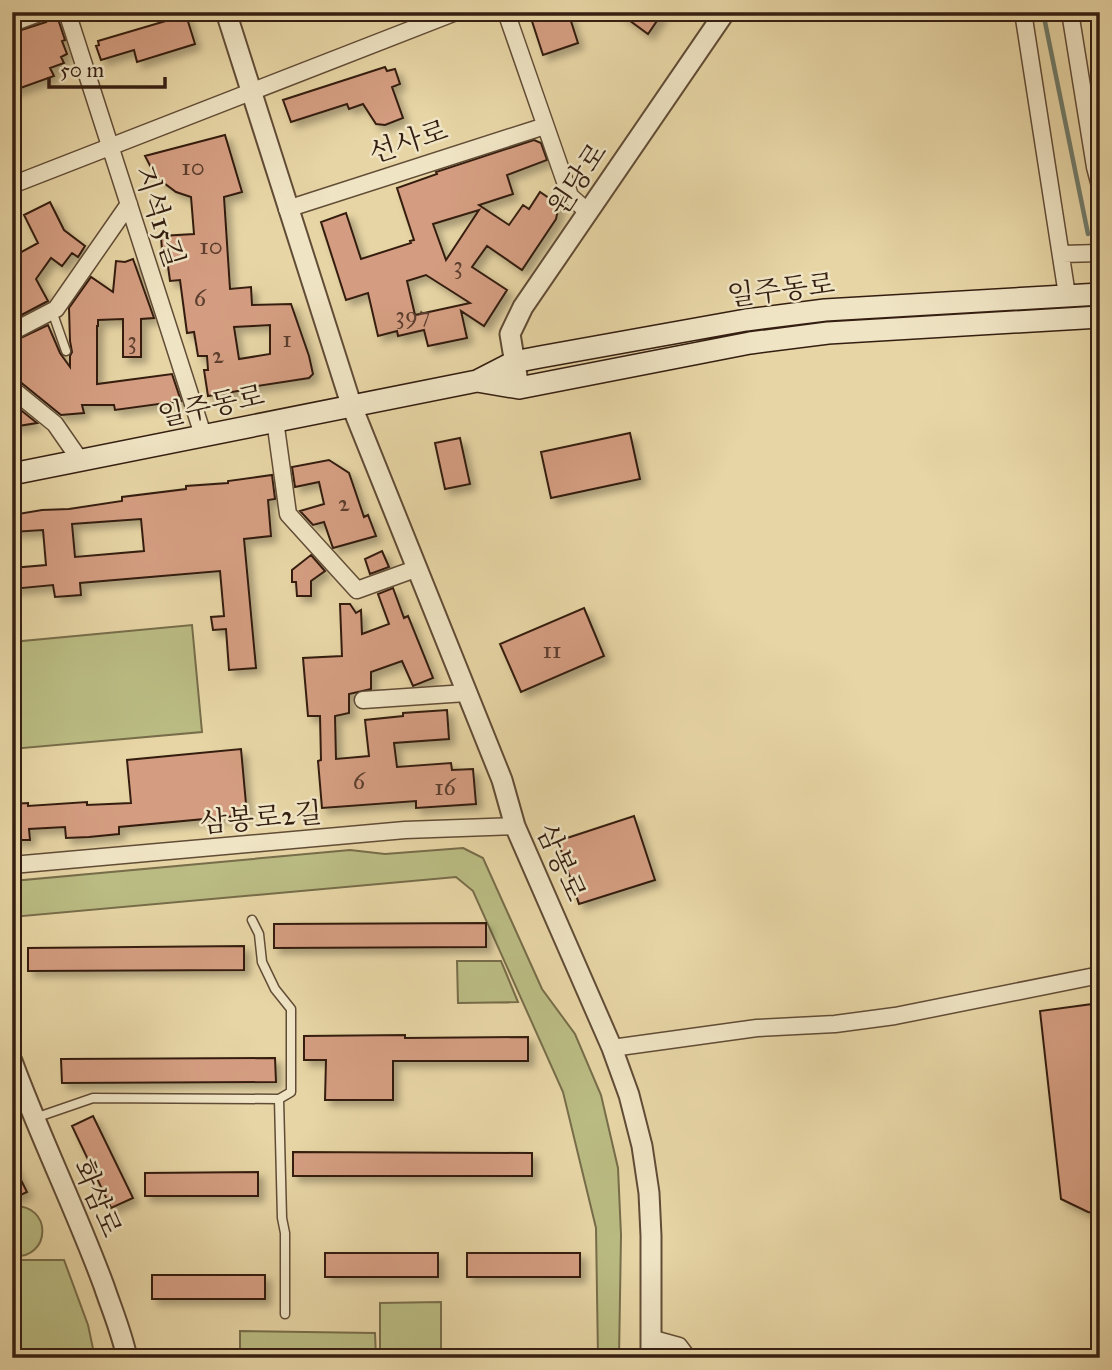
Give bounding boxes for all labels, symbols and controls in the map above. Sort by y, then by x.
scale bar [49,46,164,90]
text: 50 m [60,57,105,83]
street label: 선사로 [364,112,452,171]
street label: 원당로 [540,136,615,223]
house number: 10 [181,152,205,182]
street label: 지석15길 [127,161,192,272]
house number: 10 [199,231,223,261]
house number: 3 [453,250,463,280]
street label: 일주동로 [725,266,837,313]
house number: 6 [194,283,207,313]
house number: 397 [395,300,431,330]
house number: 1 [282,324,292,354]
house number: 3 [127,325,137,355]
house number: 2 [212,340,224,370]
street label: 일주동로 [155,377,268,434]
house number: 2 [338,488,350,518]
house number: 11 [543,635,561,665]
house number: 6 [353,766,366,796]
house number: 16 [434,772,457,802]
street label: 삼봉로2길 [199,795,323,840]
street label: 삼봉로 [529,818,594,906]
street label: 화삼로 [66,1154,130,1242]

